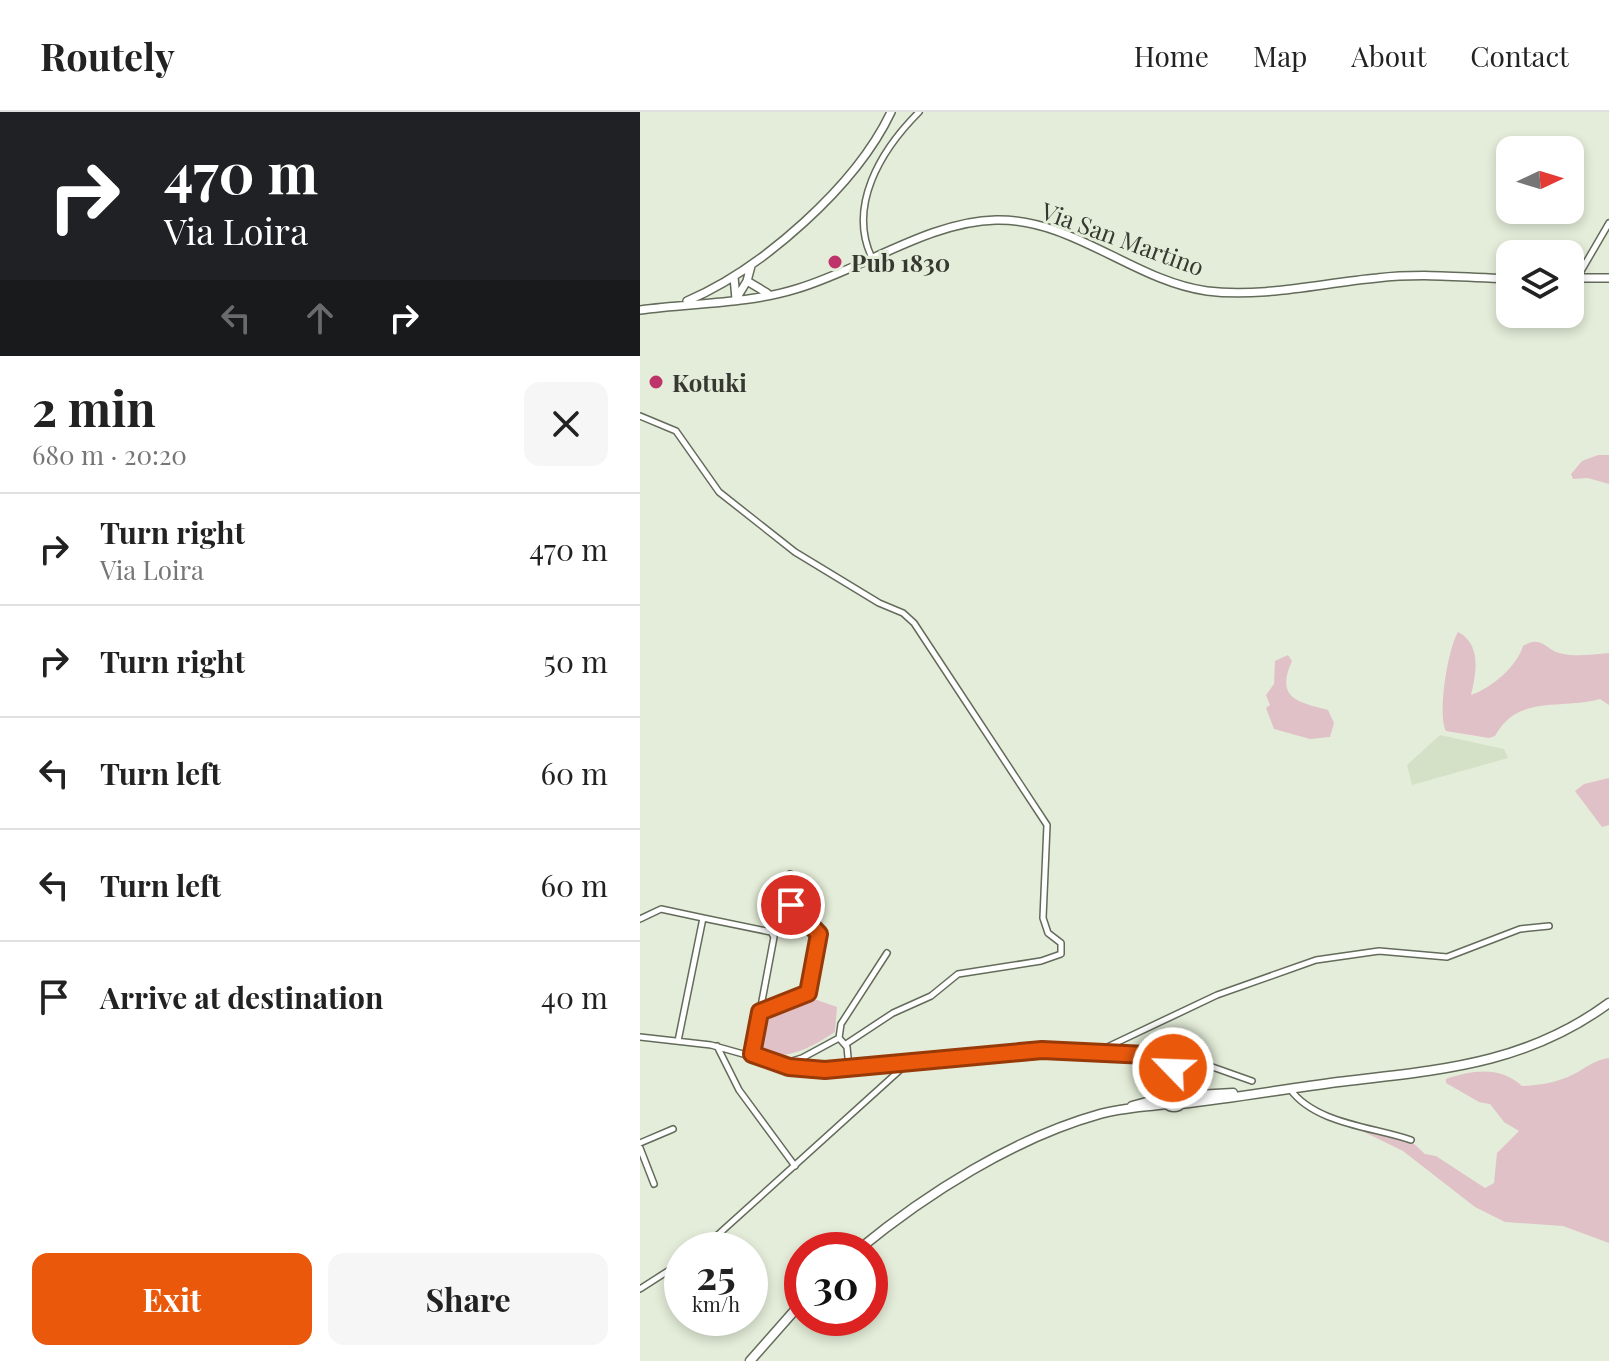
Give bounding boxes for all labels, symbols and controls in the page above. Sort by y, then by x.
text: Routely [40,30,175,81]
text: Home [1134,37,1209,74]
text: Map [1253,37,1307,74]
text: About [1351,37,1426,74]
text: Contact [1470,37,1569,74]
text: 470 m [164,134,318,209]
north arrow [1496,136,1584,224]
map controls [1496,136,1584,328]
icon: right [32,144,136,248]
street label: Via San Martino [1036,193,1209,282]
text: Via Loira [164,206,308,254]
button: layers [1496,240,1584,328]
place label: Pub 1830 [851,246,950,278]
marker: Pub 1830 [826,253,844,271]
icon: left [214,296,258,340]
icon: ahead [298,296,342,340]
icon: right [382,296,426,340]
place label: Kotuki [672,366,747,398]
marker: Kotuki [647,373,665,391]
text: 2 min [32,375,156,439]
button: close [524,382,608,466]
text: 680 m · 20:20 [32,437,187,472]
text: Turn right [100,512,245,552]
icon: right [32,527,76,571]
text: 470 m [529,529,608,569]
text: Via Loira [100,552,204,587]
icon: right [32,639,76,683]
text: Turn right [100,641,245,681]
text: 50 m [543,641,608,681]
icon: left [32,751,76,795]
text: Turn left [100,753,221,793]
text: 60 m [540,753,608,793]
icon: left [32,863,76,907]
text: Turn left [100,865,221,905]
text: 60 m [540,865,608,905]
pin [757,871,825,939]
icon: arrive [769,883,813,927]
icon: arrive [32,975,76,1019]
text: Arrive at destination [100,977,383,1017]
text: 40 m [541,977,608,1017]
position arrow [1131,1026,1215,1110]
speed limit sign: 30 [784,1232,888,1336]
text: 25 [696,1247,736,1300]
button: Exit [32,1253,312,1345]
button: Share [328,1253,608,1345]
text: km/h [692,1290,740,1317]

